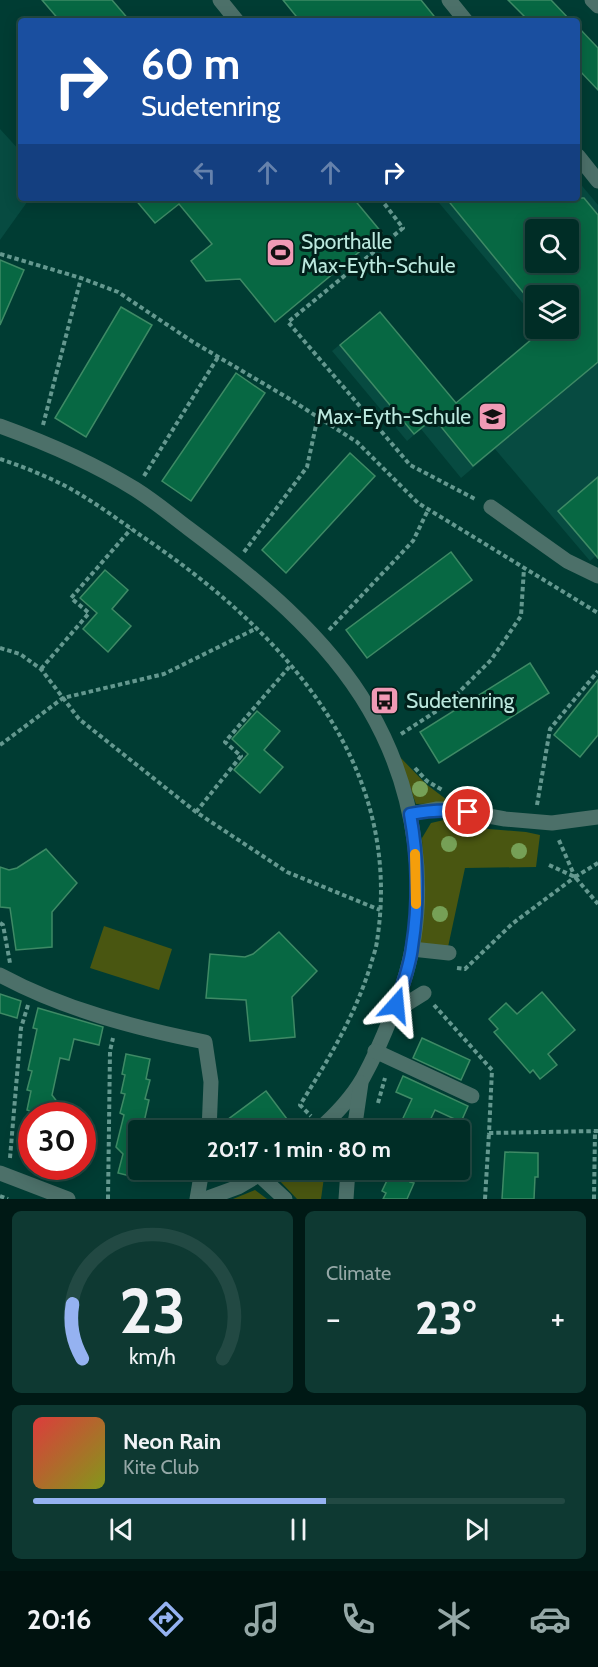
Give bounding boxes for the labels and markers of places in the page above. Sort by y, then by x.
place label: Sporthalle Max-Eyth-Schule [301,229,456,278]
sports icon: Sporthalle Max-Eyth-Schule [264,237,296,269]
school or university icon: Max-Eyth-Schule [476,400,508,432]
place label: Max-Eyth-Schule [317,404,471,429]
bus stop icon: Sudetenring [369,684,401,716]
place label: Sudetenring [406,688,515,713]
pin [442,786,493,837]

